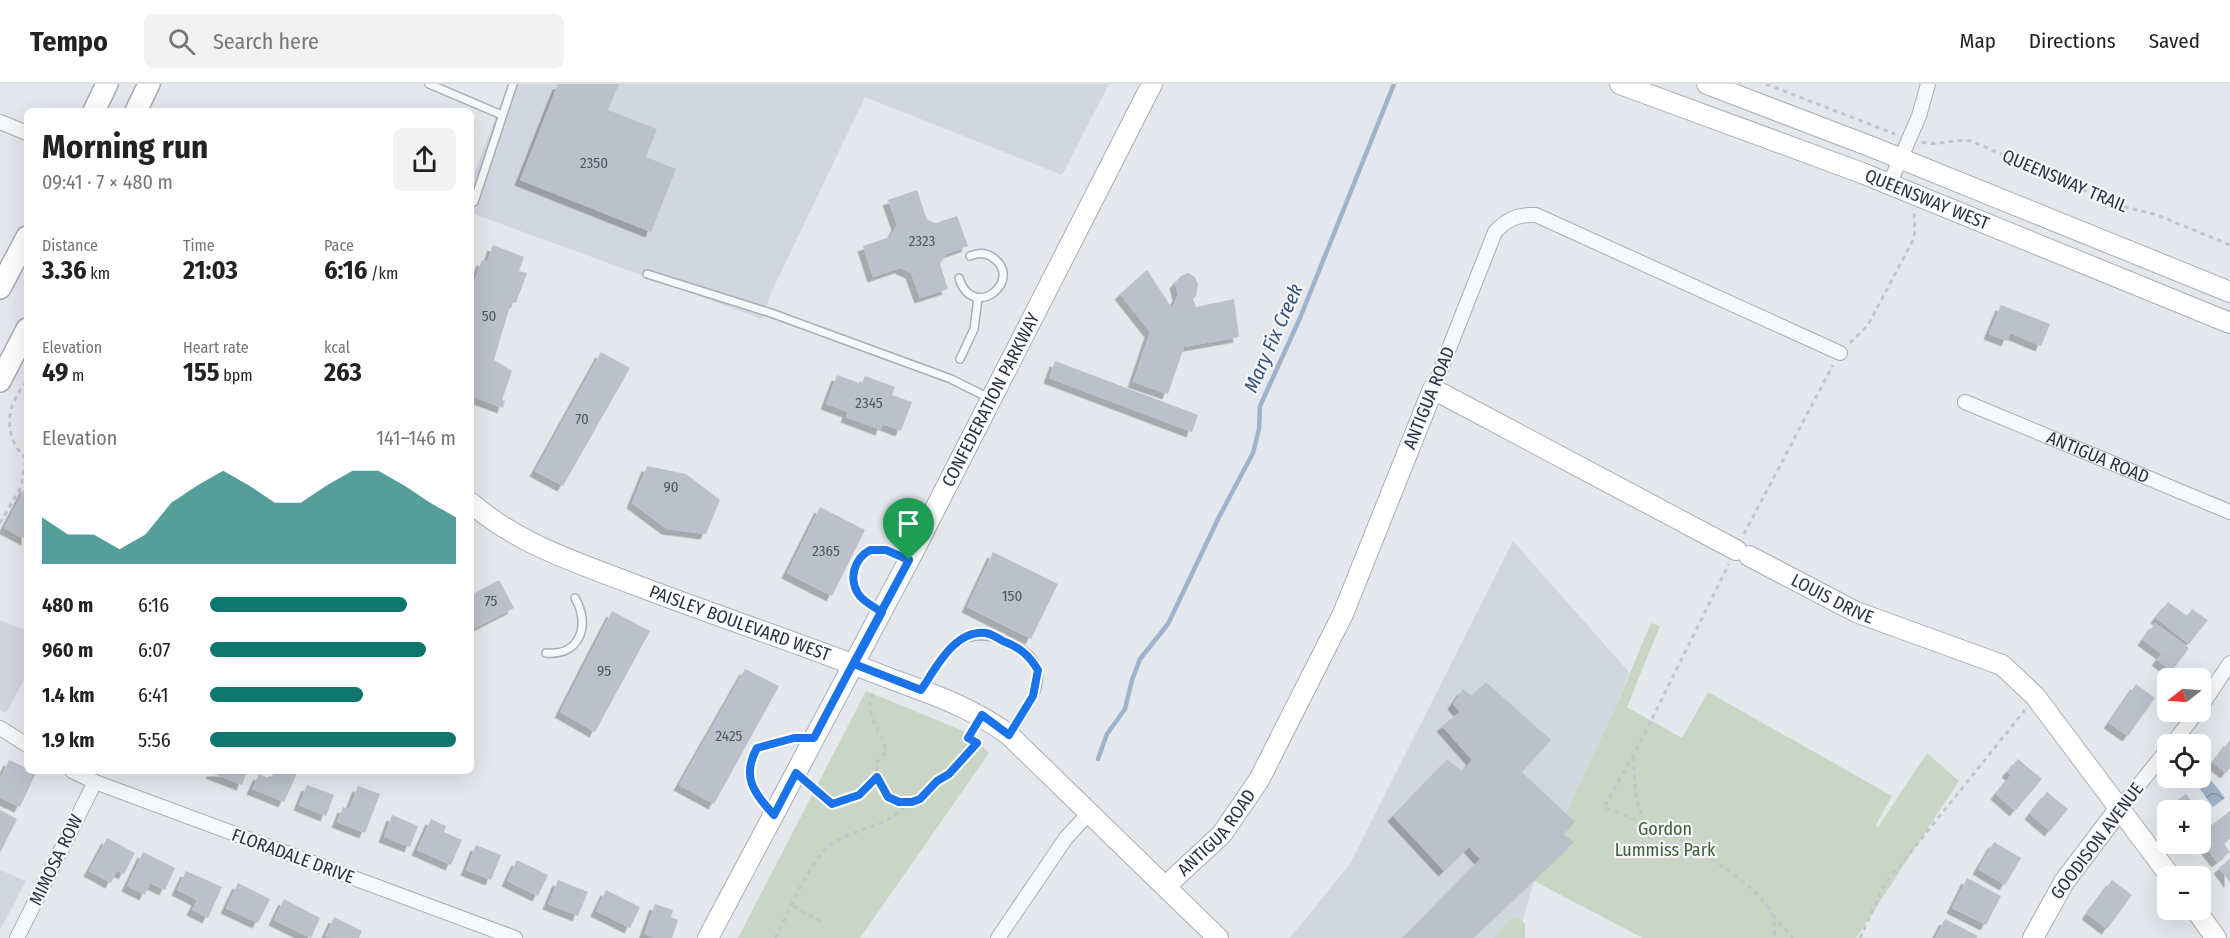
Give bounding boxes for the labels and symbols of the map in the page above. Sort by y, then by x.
street label: QUEENSWAY TRAIL [1999,145,2131,217]
house number: 2350 [580,154,608,172]
street label: QUEENSWAY WEST [1861,164,1993,235]
house number: 2323 [909,232,936,250]
water label: Mary Fix Creek [1238,280,1308,396]
house number: 50 [482,307,496,325]
street label: CONFEDERATION PARKWAY [937,309,1044,490]
street label: ANTIGUA ROAD [1398,344,1460,452]
house number: 2345 [855,394,883,412]
house number: 70 [575,410,589,428]
street label: ANTIGUA ROAD [2044,426,2152,488]
house number: 90 [663,478,679,496]
pin [883,498,934,560]
house number: 2365 [812,542,840,560]
street label: LOUIS DRIVE [1787,569,1877,628]
street label: PAISLEY BOULEVARD WEST [646,580,834,666]
house number: 150 [1002,587,1022,605]
house number: 75 [485,592,497,610]
house number: 95 [597,662,611,680]
north arrow [2157,668,2211,722]
house number: 2425 [716,727,743,745]
street label: GOODISON AVENUE [2046,778,2148,904]
street label: ANTIGUA ROAD [1173,785,1260,881]
street label: MIMOSA ROW [25,810,88,909]
park label: Gordon Lummiss Park [1615,818,1716,861]
street label: FLORADALE DRIVE [229,824,357,888]

